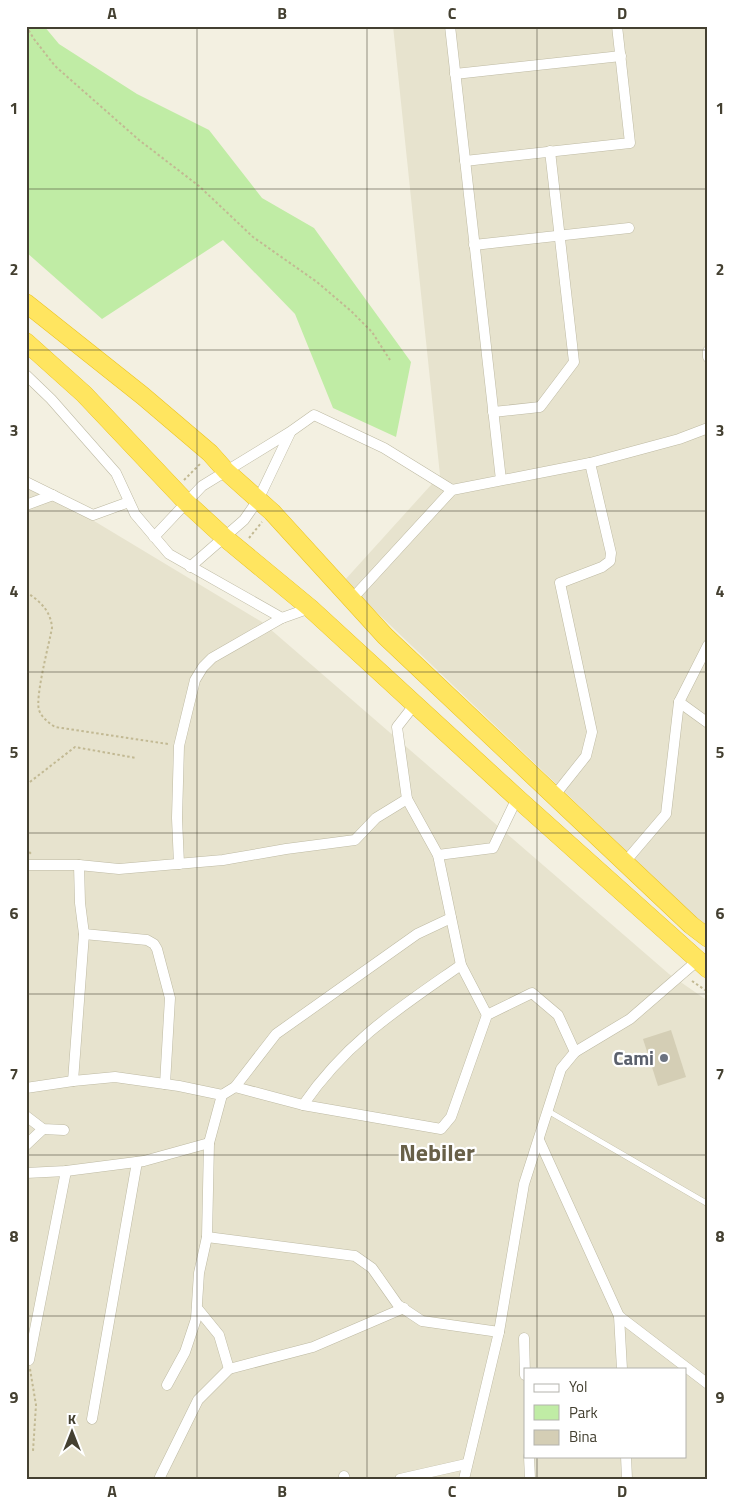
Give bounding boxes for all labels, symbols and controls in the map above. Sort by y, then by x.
text: A [107,1,117,25]
text: B [277,1,287,25]
text: C [448,1,457,25]
text: D [617,1,627,25]
text: 1 [10,96,18,120]
text: 1 [716,96,724,120]
text: 2 [10,257,18,281]
text: 2 [716,257,724,281]
text: 3 [10,418,18,442]
text: 3 [716,418,724,442]
text: 4 [10,579,19,603]
text: 4 [716,579,725,603]
text: 5 [10,740,19,764]
text: 5 [716,740,725,764]
text: 6 [10,901,19,925]
text: 6 [716,901,725,925]
place label: Cami [613,1043,654,1072]
marker: Cami [658,1052,670,1064]
text: 7 [10,1062,18,1086]
text: 7 [716,1062,724,1086]
district label: Nebiler [399,1134,475,1170]
text: 8 [10,1224,19,1248]
text: 8 [716,1224,725,1248]
legend [524,1368,686,1458]
text: Yol [569,1375,587,1398]
text: 9 [10,1385,19,1409]
text: 9 [716,1385,725,1409]
text: Park [569,1401,598,1424]
north arrow [48,1408,98,1458]
text: K [68,1408,77,1429]
text: Bina [569,1425,598,1448]
text: A [107,1479,117,1503]
text: B [277,1479,287,1503]
text: C [448,1479,457,1503]
text: D [617,1479,627,1503]

